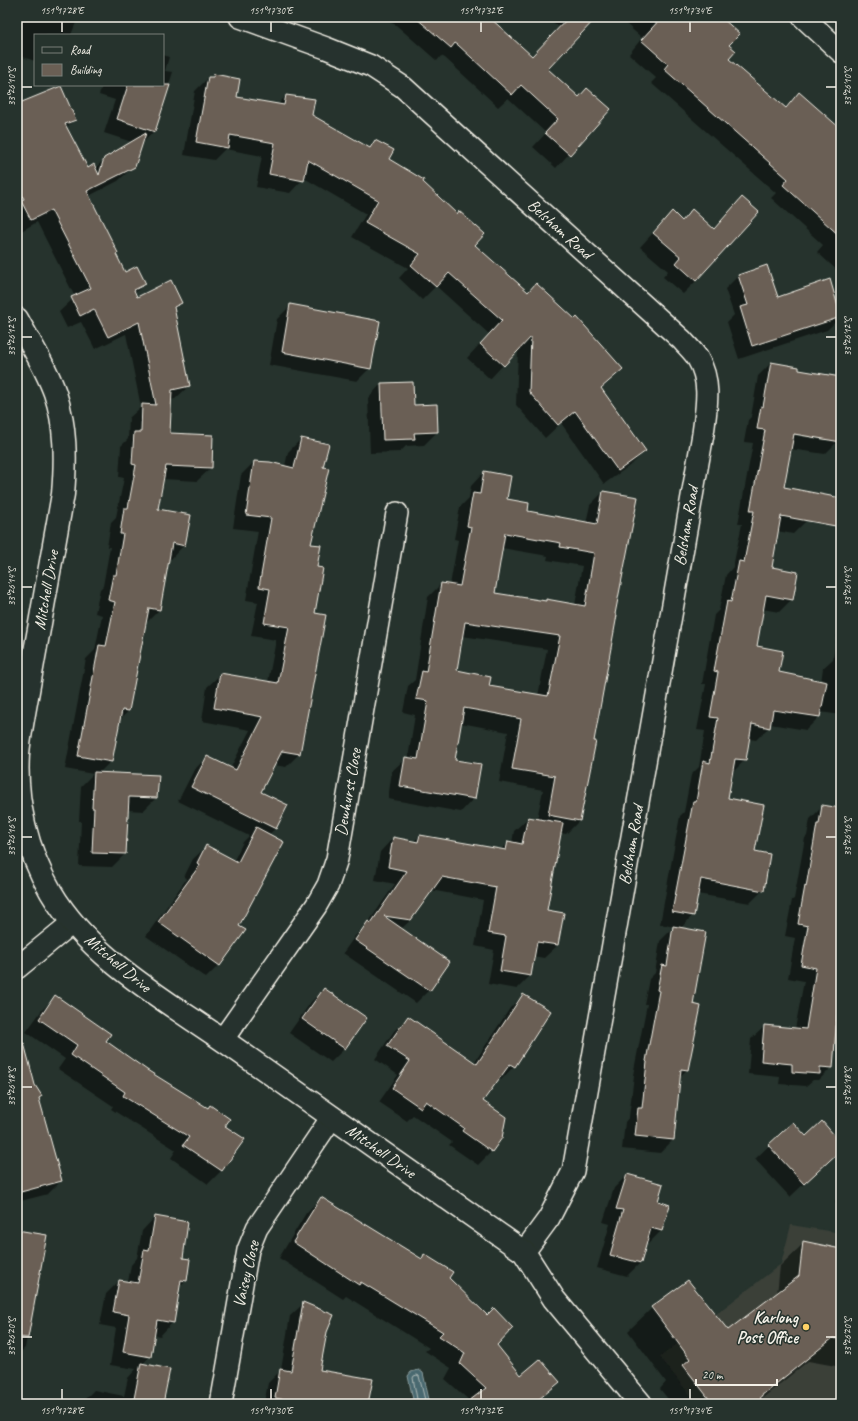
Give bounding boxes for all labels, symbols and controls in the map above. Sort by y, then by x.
text: 151°17'28"E [40,4,85,17]
text: 151°17'30"E [249,4,294,17]
text: 151°17'32"E [459,4,504,17]
text: 151°17'34"E [668,4,713,17]
legend [34,34,164,86]
text: Road [70,42,92,58]
text: Building [70,62,102,78]
text: 33°26'10"S [5,66,18,106]
text: 33°26'10"S [841,66,854,106]
street label: Belsham Road [523,194,599,266]
text: 33°26'12"S [5,316,18,356]
text: 33°26'12"S [841,316,854,356]
street label: Belsham Road [669,481,704,567]
street label: Mitchell Drive [29,547,64,632]
text: 33°26'14"S [5,566,18,606]
text: 33°26'14"S [841,566,854,606]
street label: Dewhurst Close [330,745,366,837]
street label: Belsham Road [614,800,649,886]
text: 33°26'16"S [5,816,18,856]
text: 33°26'16"S [841,816,854,856]
street label: Mitchell Drive [80,929,157,998]
text: 33°26'18"S [5,1066,18,1106]
text: 33°26'18"S [841,1066,854,1106]
street label: Mitchell Drive [342,1119,421,1184]
street label: Vaisey Close [228,1237,264,1309]
place label: Karlong Post Office [737,1307,800,1348]
text: 33°26'20"S [5,1316,18,1356]
text: 33°26'20"S [841,1316,854,1356]
marker: Karlong Post Office [801,1322,811,1332]
scale bar [696,1361,777,1387]
text: 20 m [702,1367,724,1383]
text: 151°17'28"E [40,1404,85,1417]
text: 151°17'30"E [249,1404,294,1417]
text: 151°17'32"E [459,1404,504,1417]
text: 151°17'34"E [668,1404,713,1417]

